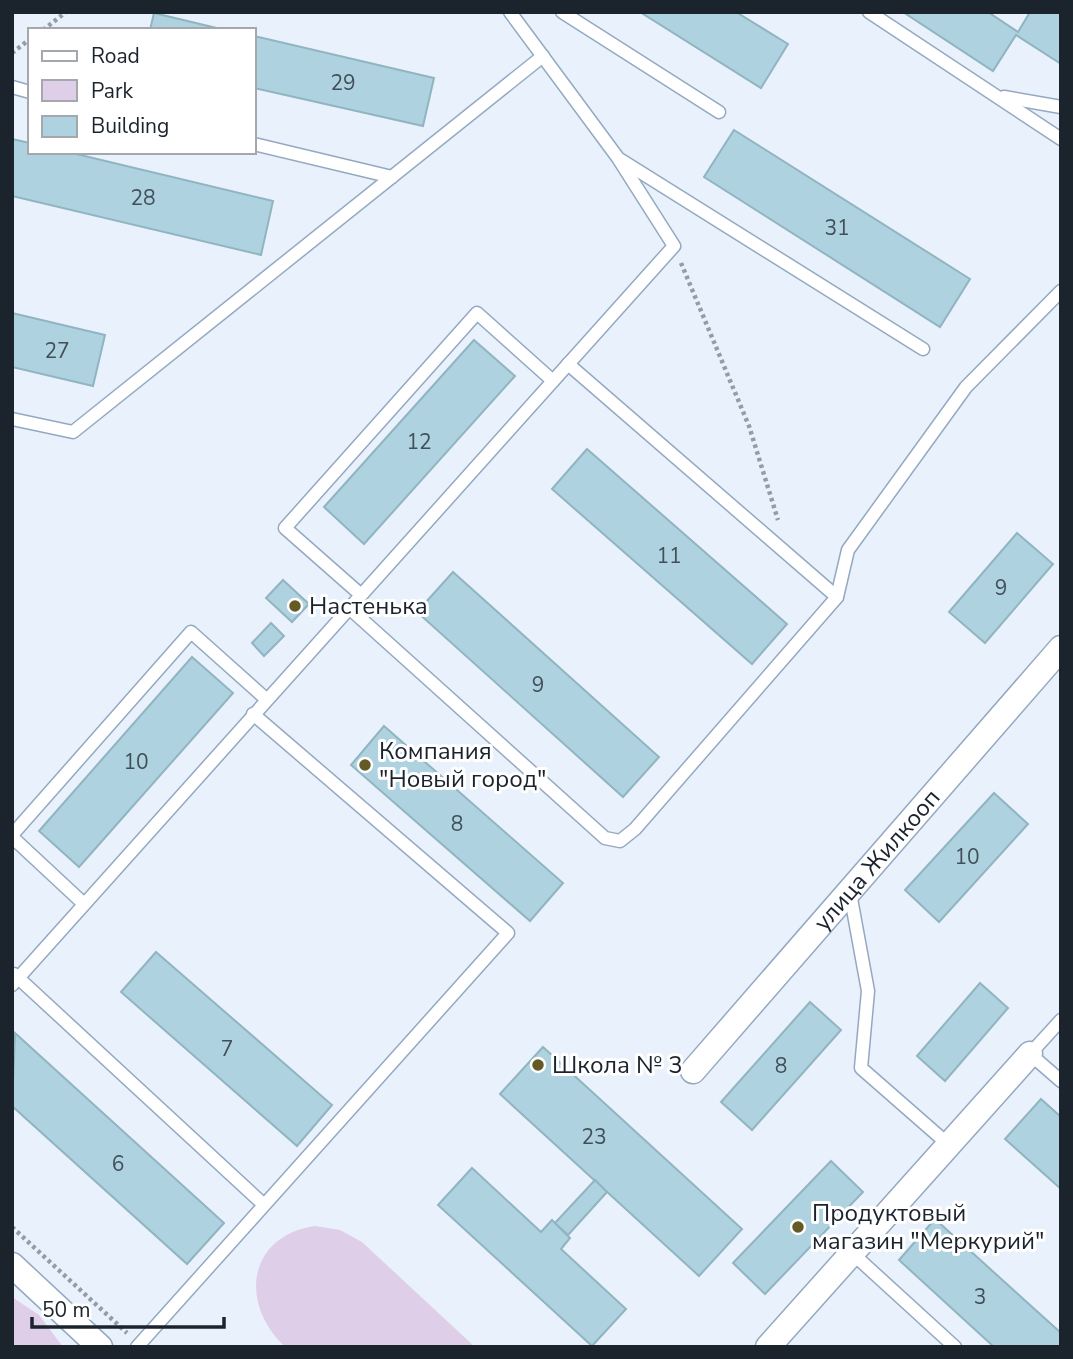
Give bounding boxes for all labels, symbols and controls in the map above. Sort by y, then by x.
legend [28,28,256,154]
text: Road [91,42,140,70]
house number: 29 [330,69,356,97]
text: Park [91,77,133,105]
text: Building [91,112,169,140]
house number: 28 [130,184,156,212]
house number: 31 [824,214,850,242]
house number: 27 [44,337,70,365]
house number: 12 [406,428,432,456]
house number: 11 [656,542,682,570]
house number: 9 [995,574,1007,602]
place label: Настенька [309,590,428,622]
marker: Настенька [287,598,303,614]
house number: 9 [532,671,544,699]
place label: Компания "Новый город" [379,735,546,795]
house number: 10 [123,748,149,776]
marker: Компания "Новый город" [357,757,373,773]
street label: улица Жилкооп [806,782,947,937]
house number: 8 [451,810,463,838]
house number: 10 [954,843,980,871]
house number: 7 [221,1035,233,1063]
place label: Школа № 3 [552,1049,683,1081]
house number: 8 [775,1052,787,1080]
marker: Школа № 3 [530,1057,546,1073]
house number: 23 [581,1123,607,1151]
house number: 6 [112,1150,124,1178]
place label: Продуктовый магазин "Меркурий" [812,1197,1044,1257]
marker: Продуктовый магазин "Меркурий" [790,1219,806,1235]
house number: 3 [974,1283,986,1311]
scale bar [32,1286,224,1330]
text: 50 m [42,1296,91,1324]

